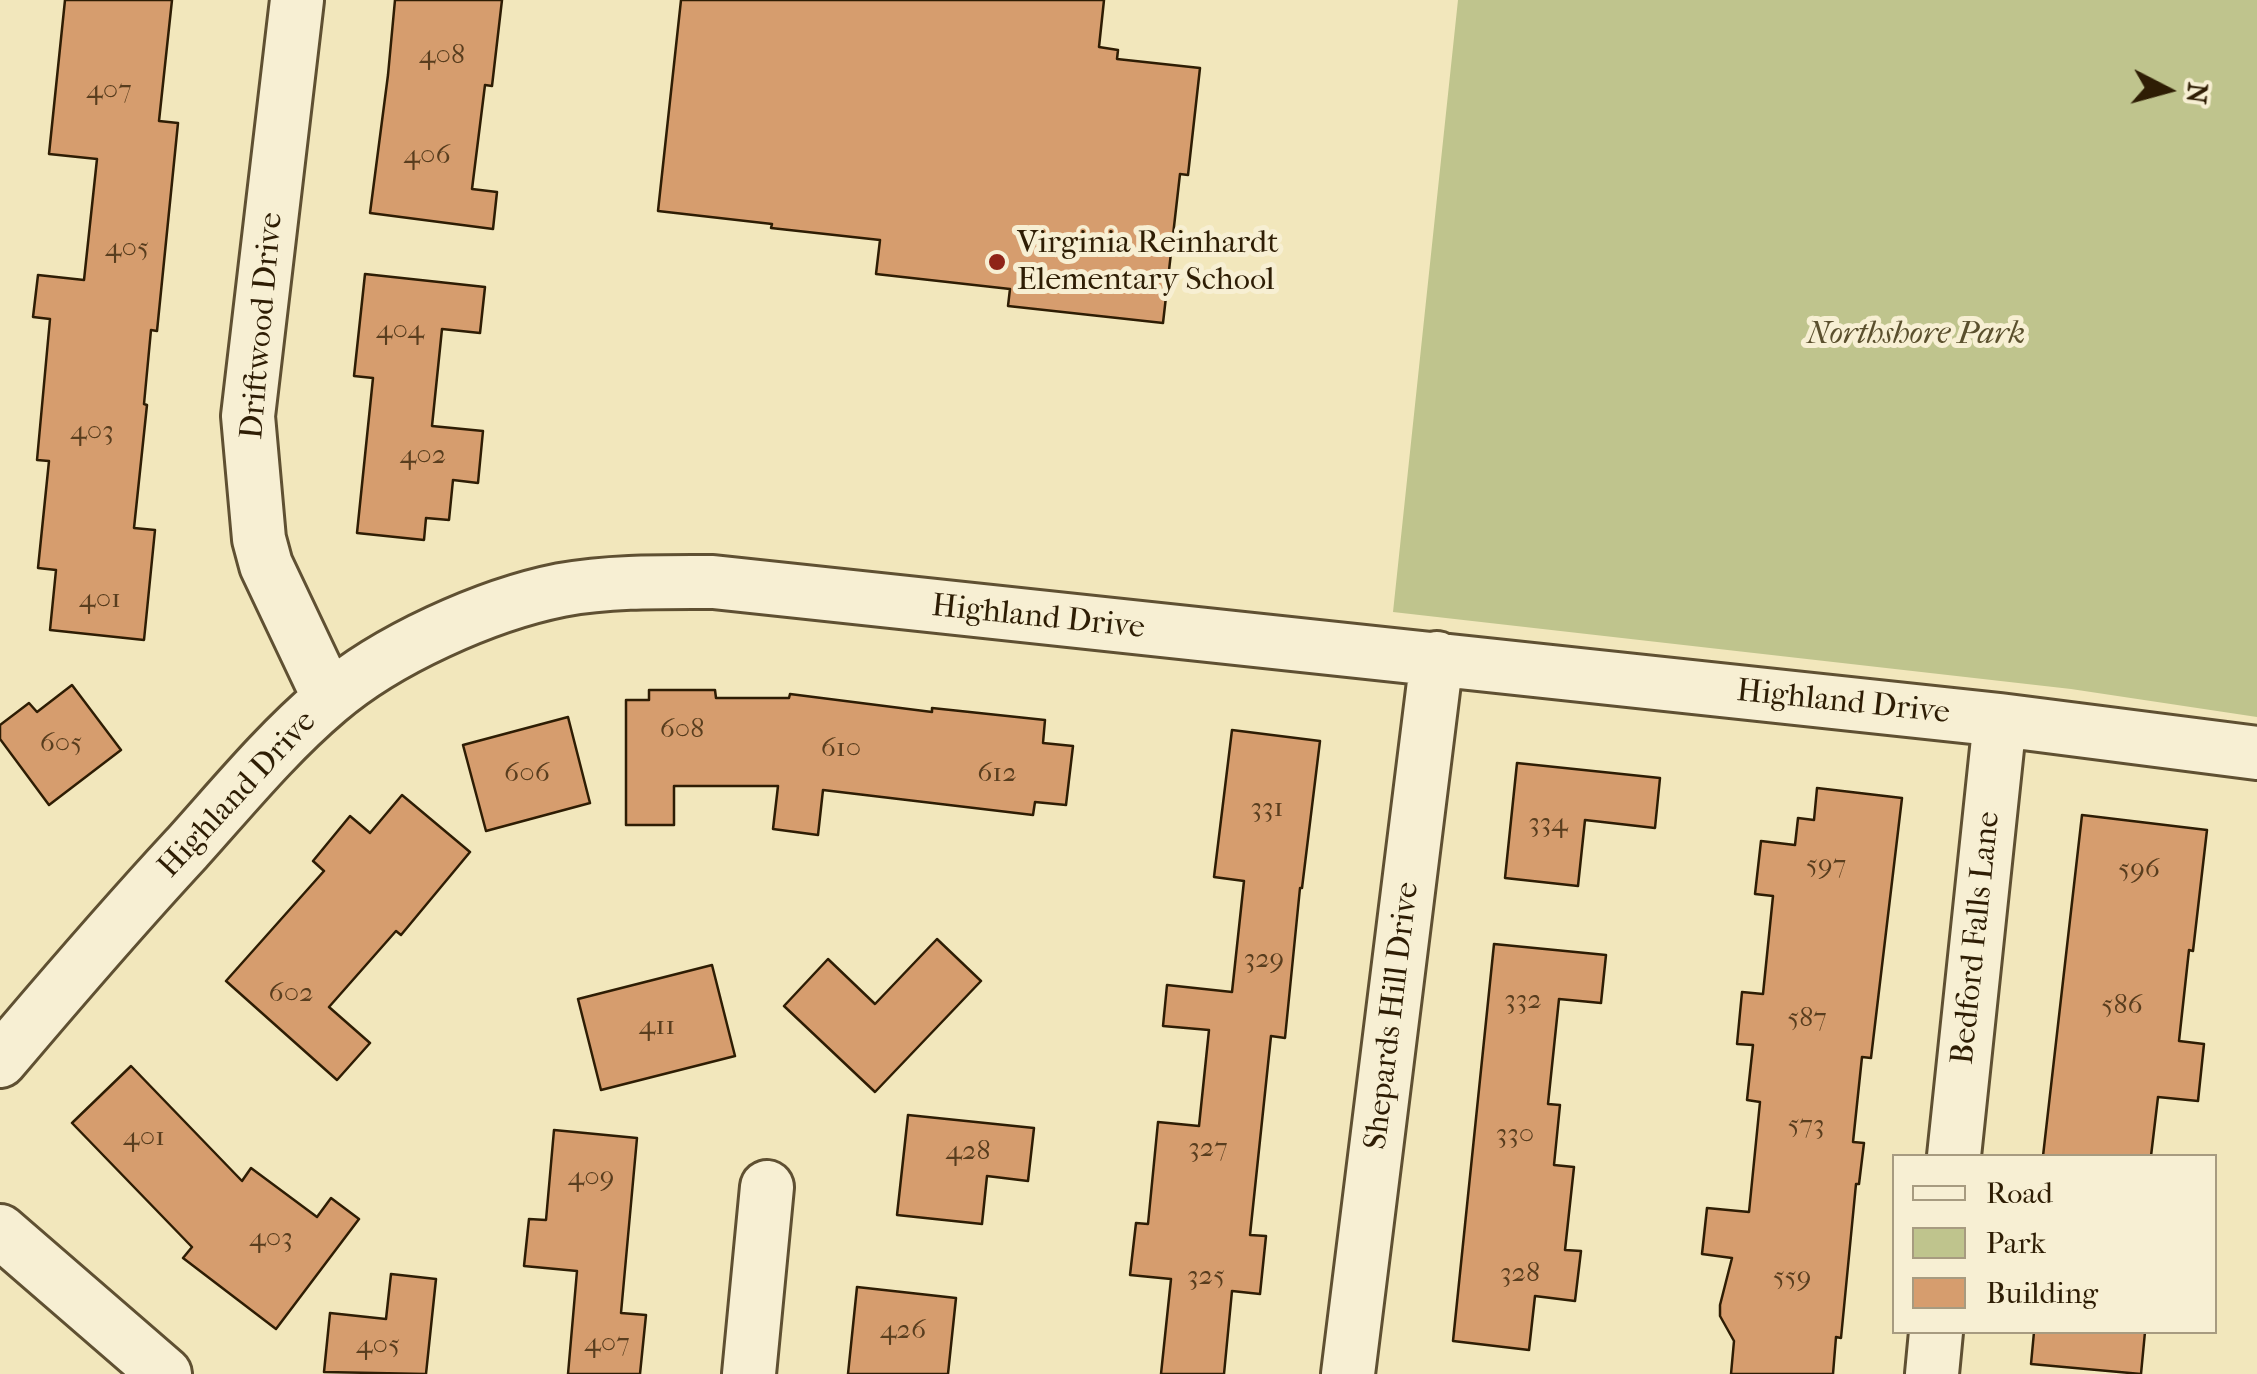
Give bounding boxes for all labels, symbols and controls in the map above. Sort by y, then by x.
house number: 408 [419,39,465,73]
north arrow [2117,40,2217,140]
house number: 407 [86,74,132,108]
text: N [2180,81,2215,105]
house number: 406 [403,139,451,173]
street label: Driftwood Drive [234,211,292,441]
place label: Virginia Reinhardt Elementary School [1017,225,1279,300]
house number: 405 [105,232,149,266]
marker: Virginia Reinhardt Elementary School [986,251,1008,273]
house number: 404 [376,314,424,348]
park label: Northshore Park [1807,316,2025,354]
house number: 403 [70,415,114,449]
house number: 402 [400,439,446,473]
house number: 401 [79,583,121,617]
street label: Highland Drive [929,588,1147,648]
street label: Highland Drive [1734,673,1952,733]
street label: Highland Drive [151,704,325,886]
house number: 608 [660,713,704,747]
house number: 605 [40,727,82,761]
house number: 610 [821,732,861,766]
house number: 606 [504,757,550,791]
house number: 612 [977,757,1017,791]
house number: 331 [1251,792,1283,826]
house number: 334 [1528,807,1568,841]
street label: Bedford Falls Lane [1945,810,2009,1066]
house number: 597 [1806,849,1846,883]
house number: 596 [2118,853,2160,887]
street label: Shepards Hill Drive [1358,880,1428,1152]
house number: 329 [1244,943,1284,977]
house number: 602 [268,977,314,1011]
house number: 332 [1504,984,1542,1018]
house number: 586 [2101,989,2143,1023]
house number: 587 [1787,1002,1827,1036]
house number: 411 [639,1010,675,1044]
house number: 573 [1787,1109,1825,1143]
house number: 330 [1496,1118,1534,1152]
house number: 401 [123,1121,165,1155]
house number: 327 [1188,1132,1228,1166]
house number: 428 [946,1135,990,1169]
legend [1892,1154,2217,1334]
house number: 409 [568,1161,614,1195]
text: Road [1986,1176,2053,1211]
house number: 403 [249,1222,293,1256]
text: Park [1986,1226,2046,1261]
house number: 328 [1500,1257,1540,1291]
house number: 325 [1187,1260,1225,1294]
house number: 559 [1773,1261,1811,1295]
text: Building [1986,1276,2098,1311]
house number: 426 [880,1314,926,1348]
house number: 407 [584,1327,630,1361]
house number: 405 [356,1329,400,1363]

